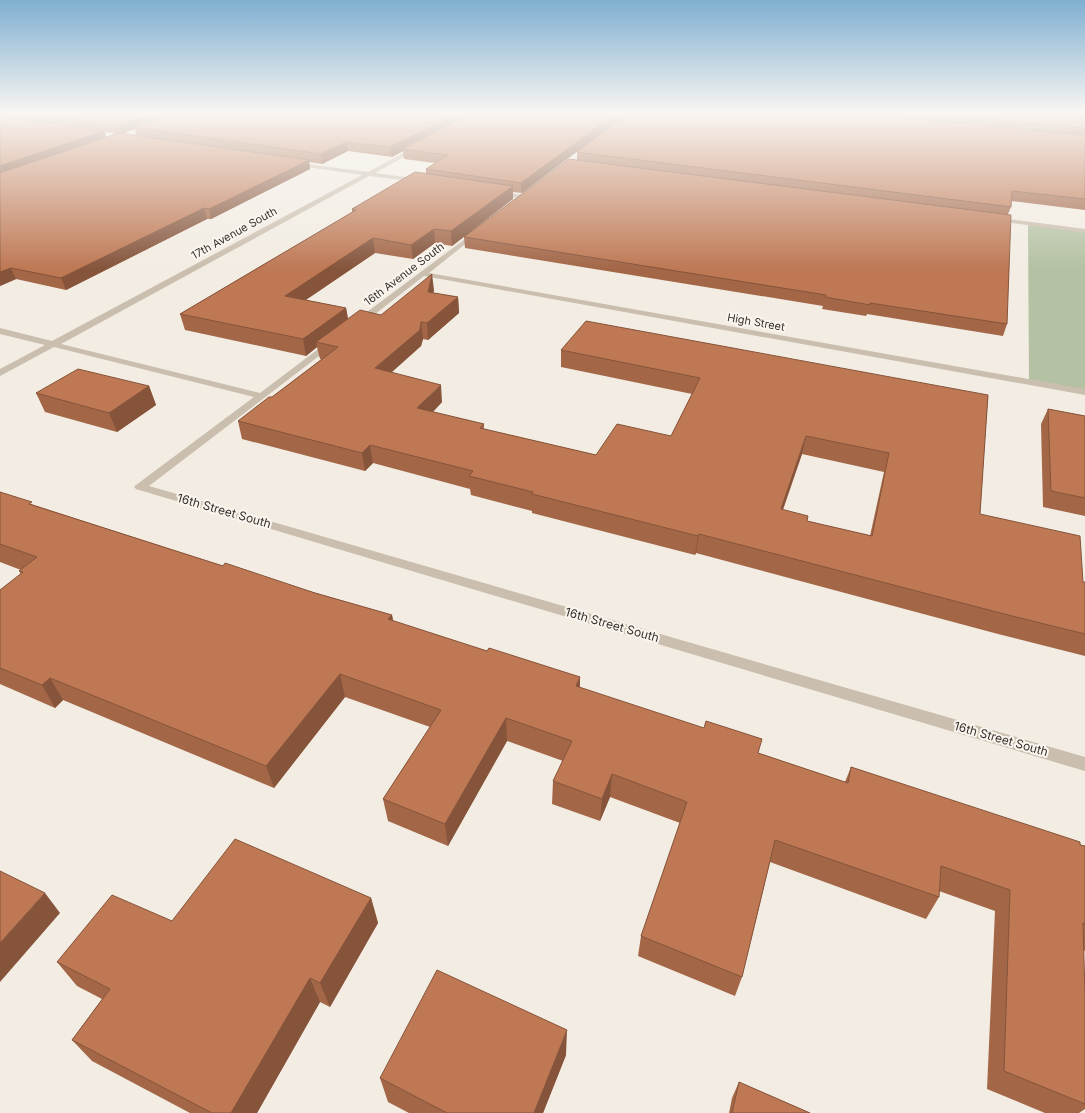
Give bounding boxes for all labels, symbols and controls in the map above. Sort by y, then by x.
street label: 17th Avenue South [189,204,279,262]
street label: 16th Avenue South [361,239,447,309]
street label: High Street [726,310,786,334]
street label: 16th Street South [175,490,273,531]
street label: 16th Street South [563,604,661,645]
street label: 16th Street South [952,718,1050,759]

